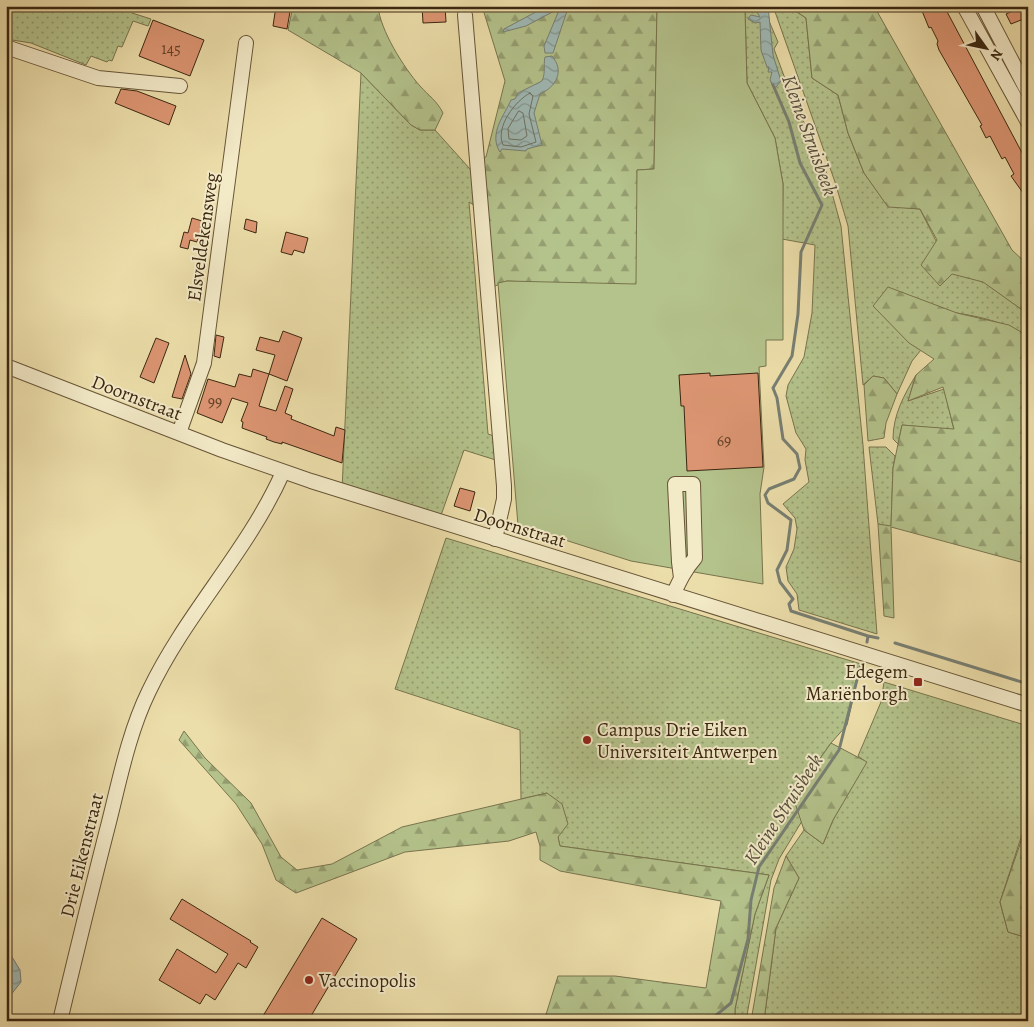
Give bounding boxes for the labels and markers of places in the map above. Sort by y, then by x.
place label: Edegem Mariënborgh [806,659,908,707]
marker: Edegem Mariënborgh [912,676,924,688]
place label: Campus Drie Eiken Universiteit Antwerpen [597,717,778,765]
marker: Campus Drie Eiken Universiteit Antwerpen [581,734,593,746]
place label: Vaccinopolis [318,968,416,994]
marker: Vaccinopolis [303,974,315,986]

